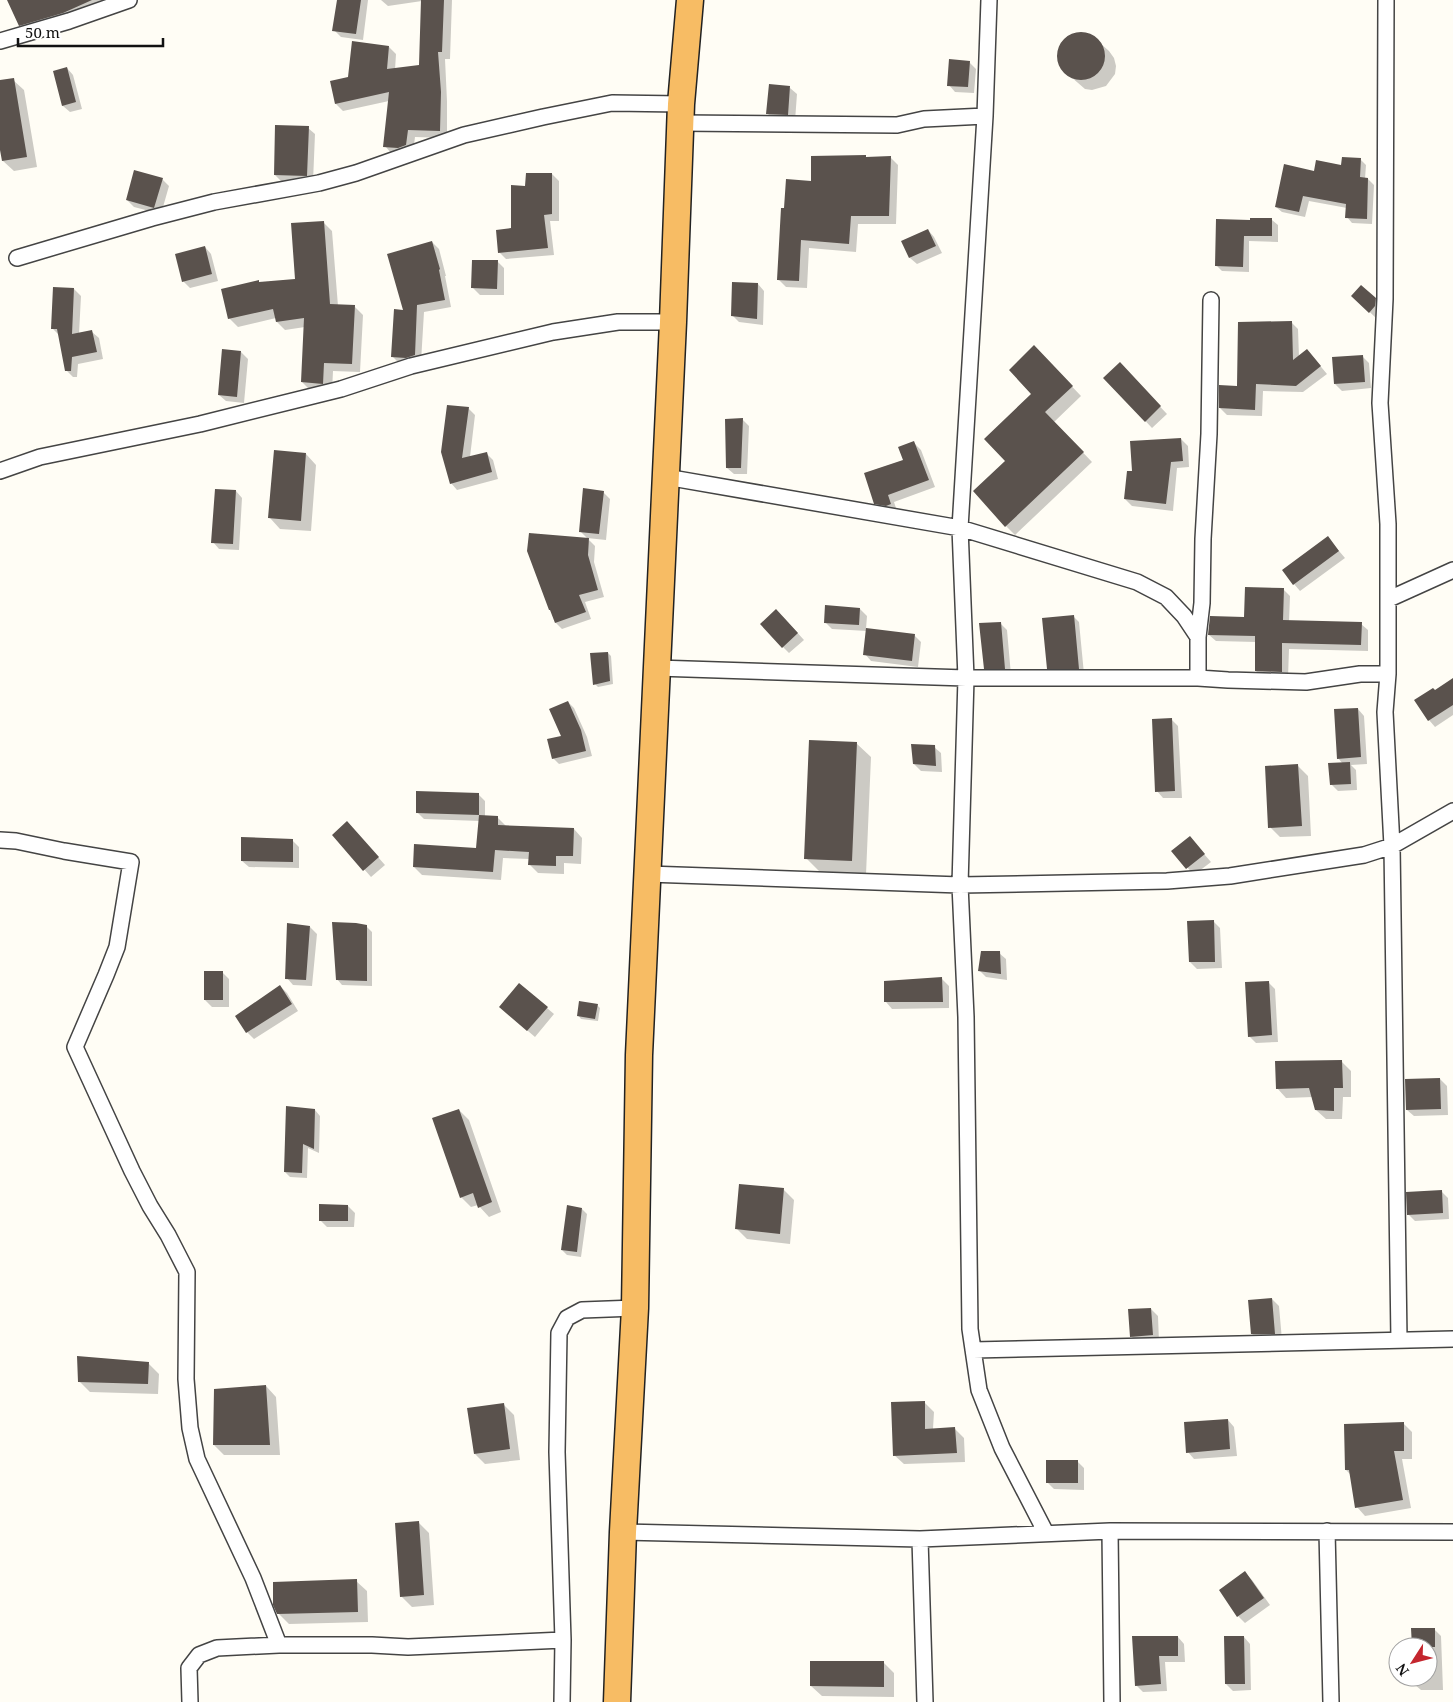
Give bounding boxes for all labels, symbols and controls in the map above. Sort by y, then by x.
scale bar [18,15,162,47]
text: 50 m [25,22,60,42]
north arrow [1388,1637,1438,1687]
text: N [1391,1660,1413,1680]

